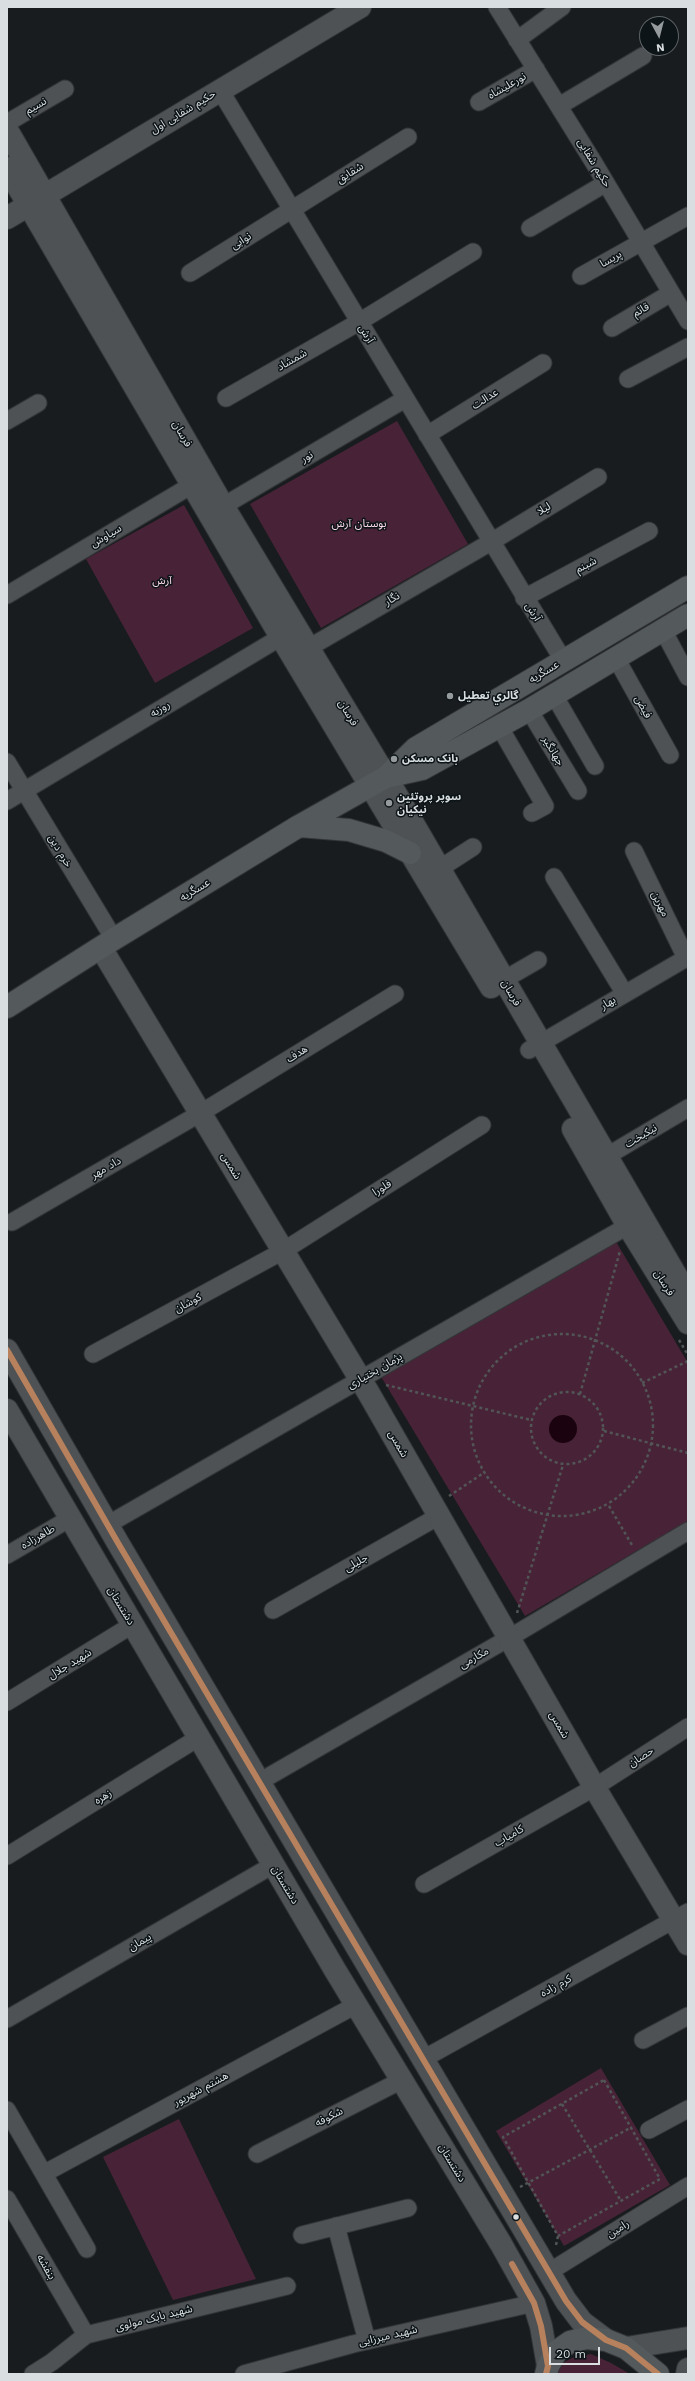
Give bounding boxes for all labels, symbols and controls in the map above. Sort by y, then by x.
north arrow [639,16,679,56]
text: N [656,40,665,54]
street label: نورعلیشاه [486,70,528,102]
street label: حکیم شفایی اول [148,87,218,137]
street label: نسیم [23,95,49,117]
street label: حکیم شفایی [574,136,614,190]
street label: شقایق [334,160,366,186]
street label: نوابی [228,230,254,252]
street label: پریسا [598,247,624,271]
street label: قائم [630,300,652,320]
street label: آرش [355,322,377,346]
street label: شمشاد [275,346,309,374]
street label: عدالت [469,386,501,412]
street label: فرسان [169,418,195,450]
street label: نور [298,448,316,466]
street label: لیلا [535,500,553,518]
park label: بوستان آرش [332,517,386,531]
street label: سیاوش [88,522,124,550]
street label: شبنم [573,554,599,576]
park label: آرش [152,574,172,588]
street label: نگار [382,589,402,609]
street label: آرش [522,600,544,624]
street label: عسگریه [526,658,562,686]
place label: گالري تعطيل [458,689,518,703]
marker: گالري تعطيل [445,691,455,701]
street label: فیض [631,693,655,721]
street label: فرسان [335,697,361,729]
street label: روزبه [148,698,172,720]
street label: جهانگیر [539,734,567,768]
place label: بانک مسکن [402,752,458,766]
marker: بانک مسکن [389,754,399,764]
place label: سوپر پروتئین نیکیان [397,790,461,816]
marker: سوپر پروتئین نیکیان [384,798,394,808]
street label: خرم دین [45,832,75,870]
street label: عسگریه [177,876,213,904]
street label: مهرین [648,889,672,919]
street label: فرسان [498,977,524,1009]
street label: بهار [598,993,618,1013]
street label: هدف [284,1042,310,1066]
street label: نیکبخت [622,1121,660,1151]
street label: شمس [218,1150,244,1182]
street label: داد مهر [89,1154,123,1182]
street label: فلورا [370,1177,394,1199]
street label: فرسان [651,1268,677,1298]
street label: کوشان [172,1290,204,1316]
street label: پژمان بختیاری [345,1350,405,1392]
street label: شمس [385,1428,411,1460]
street label: طاهرزاده [19,1522,57,1552]
street label: جلیلی [342,1551,370,1575]
street label: دشتستان [104,1585,138,1627]
street label: مکارمی [457,1644,491,1672]
street label: شهید جلال [46,1646,94,1682]
street label: شمس [546,1709,572,1741]
street label: حصان [626,1744,656,1770]
street label: زهره [92,1787,114,1807]
street label: کامیاب [492,1822,526,1850]
street label: دشتستان [268,1864,302,1906]
street label: پیمان [126,1930,154,1954]
street label: کرم زاده [538,1972,574,2000]
street label: هشتم شهریور [171,2069,231,2109]
street label: شکوفه [313,2104,345,2130]
street label: دشتستان [435,2142,469,2184]
unlabelled marker [511,2212,521,2222]
street label: رامین [604,2217,632,2241]
street label: بنفشه [34,2252,58,2282]
street label: شهید بابک مولوی [114,2302,194,2334]
street label: شهید میرزایی [357,2323,419,2349]
scale bar [551,2339,602,2365]
text: 20 m [556,2347,586,2361]

